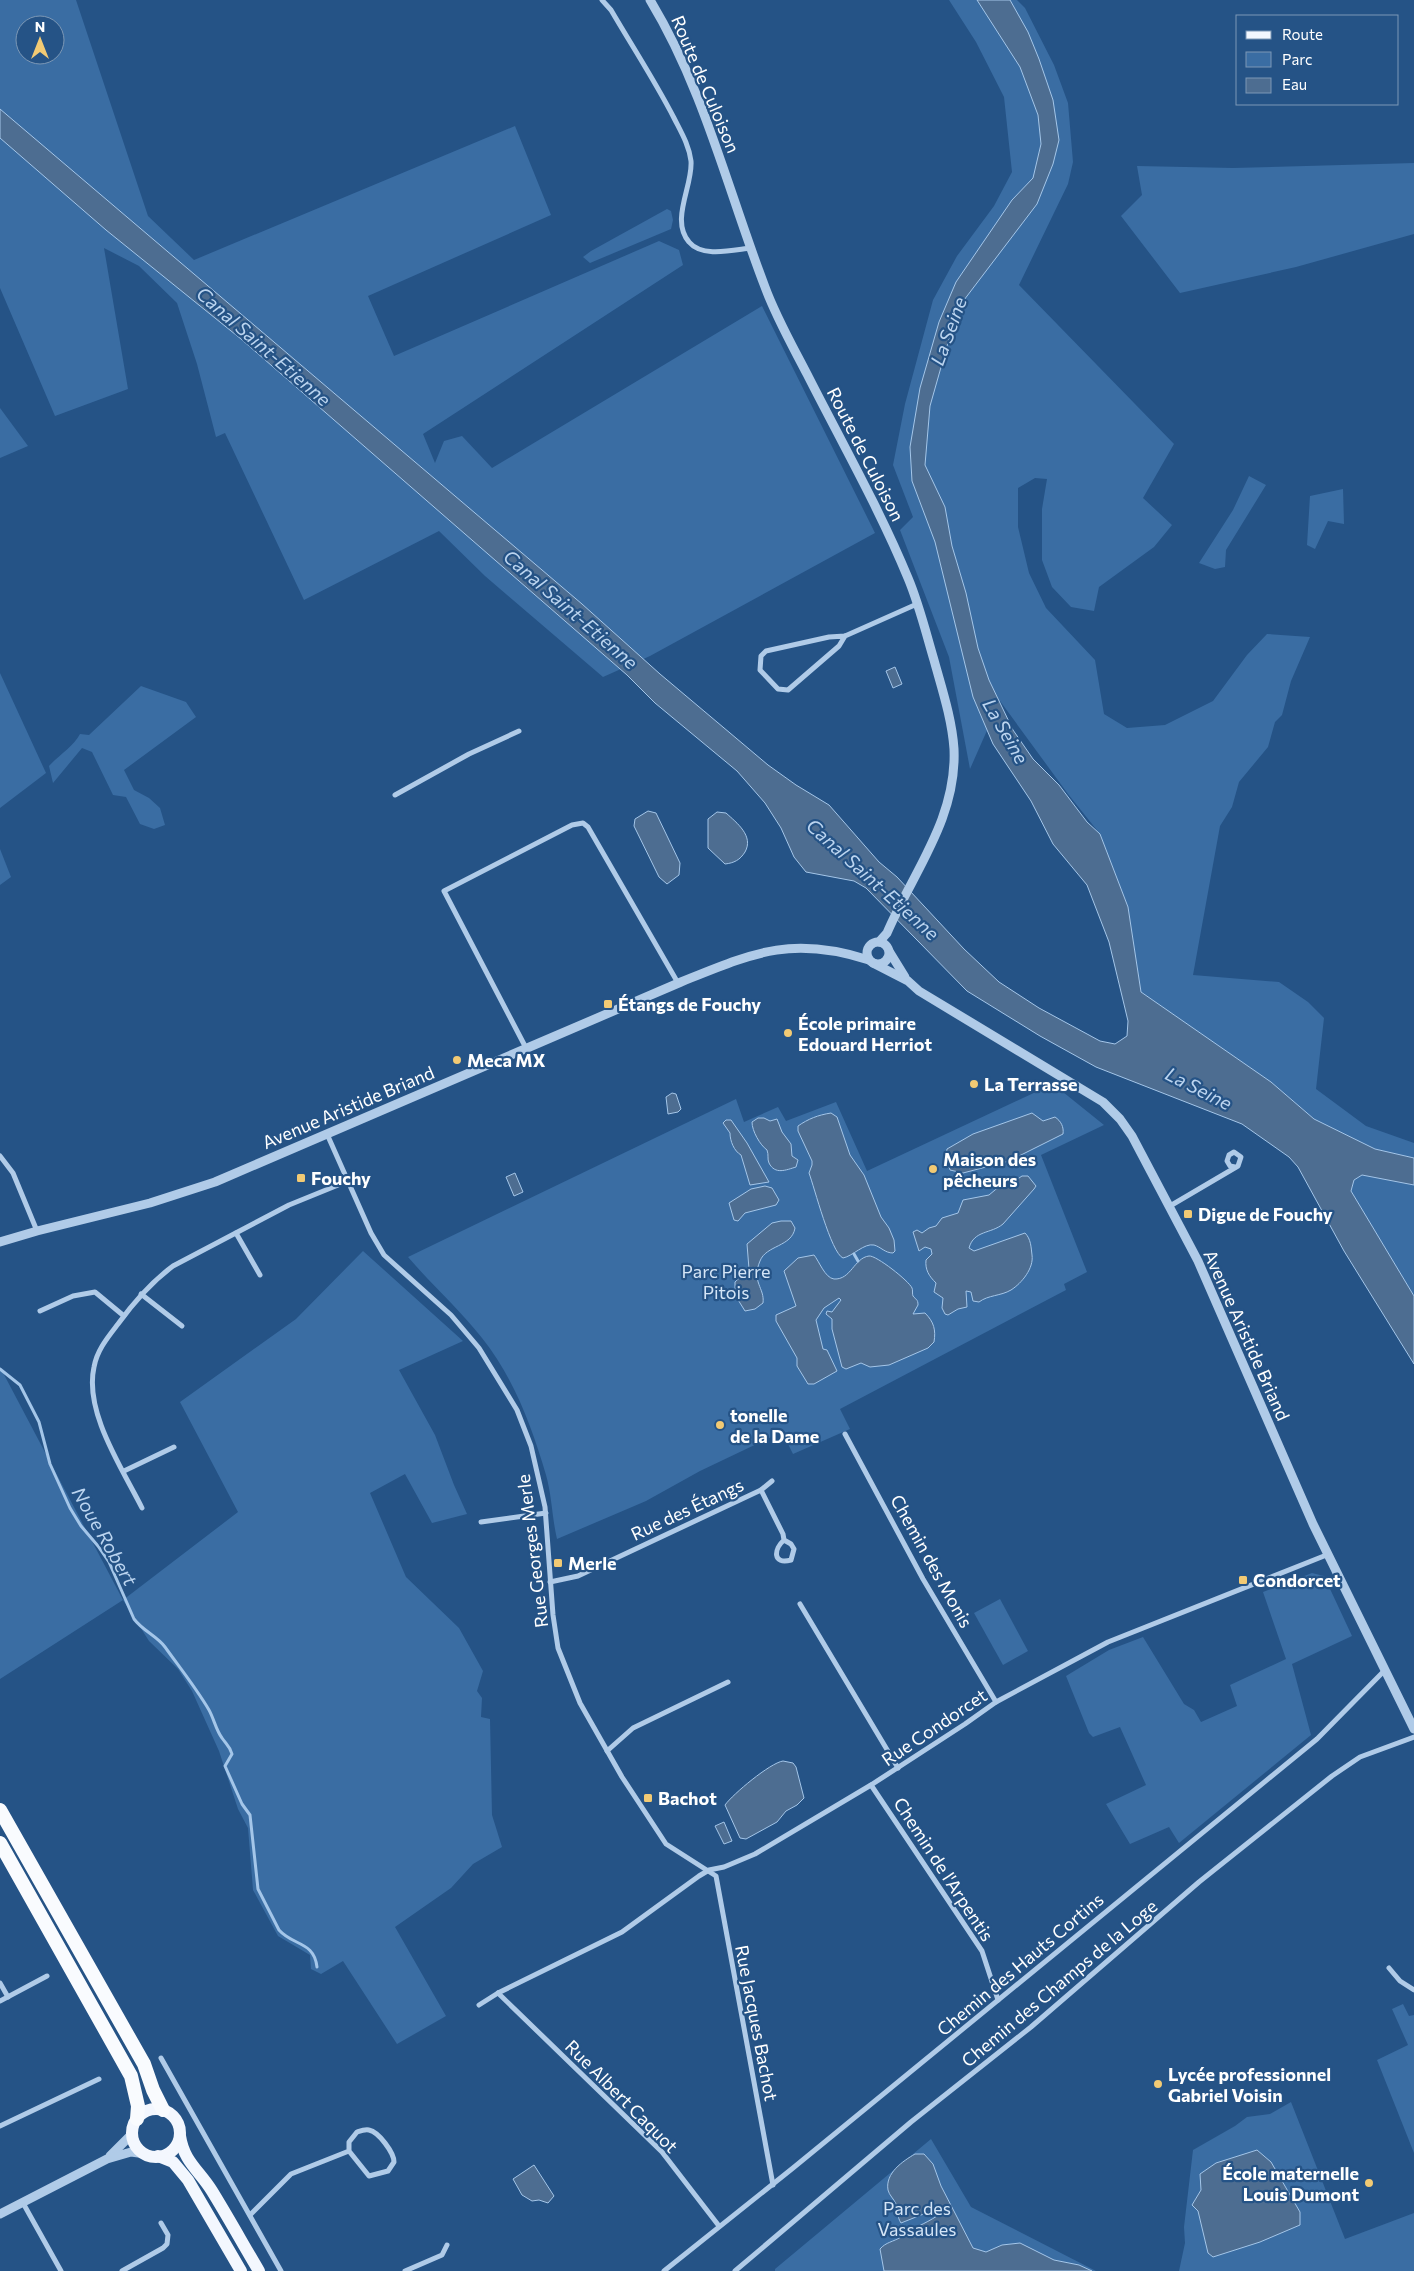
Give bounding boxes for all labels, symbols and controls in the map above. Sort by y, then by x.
street label: Route de Culoison [667,12,745,156]
north arrow [15,15,65,65]
legend [1236,15,1399,105]
text: N [35,18,45,35]
text: Route [1282,25,1323,43]
text: Parc [1282,50,1312,68]
text: Eau [1282,75,1307,93]
water label: Canal Saint-Etienne [192,281,336,411]
water label: La Seine [925,294,971,368]
street label: Route de Culoison [823,383,909,525]
water label: Canal Saint-Etienne [499,544,643,674]
water label: La Seine [978,694,1034,768]
water label: Canal Saint-Etienne [802,813,944,945]
place label: Étangs de Fouchy [618,993,761,1015]
marker: Étangs de Fouchy [602,998,614,1010]
place label: École primaire Edouard Herriot [798,1012,932,1055]
marker: École primaire Edouard Herriot [782,1027,794,1039]
place label: Meca MX [467,1049,546,1071]
marker: Meca MX [451,1054,463,1066]
street label: Avenue Aristide Briand [259,1061,437,1153]
water label: La Seine [1162,1062,1236,1114]
place label: La Terrasse [984,1073,1078,1095]
marker: La Terrasse [968,1078,980,1090]
place label: Maison des pêcheurs [943,1148,1036,1191]
marker: Maison des pêcheurs [927,1163,939,1175]
place label: Fouchy [311,1167,371,1189]
marker: Fouchy [295,1172,307,1184]
place label: Digue de Fouchy [1198,1203,1333,1225]
marker: Digue de Fouchy [1182,1208,1194,1220]
street label: Avenue Aristide Briand [1199,1246,1295,1424]
park label: Parc Pierre Pitois [682,1260,770,1303]
place label: tonelle de la Dame [730,1404,819,1447]
marker: tonelle de la Dame [714,1419,726,1431]
street label: Rue Georges Merle [512,1473,552,1629]
street label: Rue des Étangs [627,1473,747,1545]
water label: Noue Robert [68,1483,143,1590]
street label: Chemin des Monis [886,1491,978,1631]
place label: Merle [568,1552,617,1574]
marker: Merle [552,1557,564,1569]
place label: Condorcet [1253,1569,1341,1591]
marker: Condorcet [1237,1574,1249,1586]
street label: Rue Condorcet [877,1684,991,1770]
place label: Bachot [658,1787,717,1809]
marker: Bachot [642,1792,654,1804]
street label: Chemin de l'Arpentis [889,1793,999,1945]
street label: Chemin des Hauts Cortins [932,1888,1108,2040]
street label: Chemin des Champs de la Loge [957,1895,1161,2071]
street label: Rue Jacques Bachot [731,1943,783,2103]
street label: Rue Albert Caquot [561,2035,683,2157]
place label: Lycée professionnel Gabriel Voisin [1168,2063,1331,2106]
marker: Lycée professionnel Gabriel Voisin [1152,2078,1164,2090]
place label: École maternelle Louis Dumont [1222,2162,1359,2205]
marker: École maternelle Louis Dumont [1363,2177,1375,2189]
park label: Parc des Vassaules [878,2197,956,2240]

